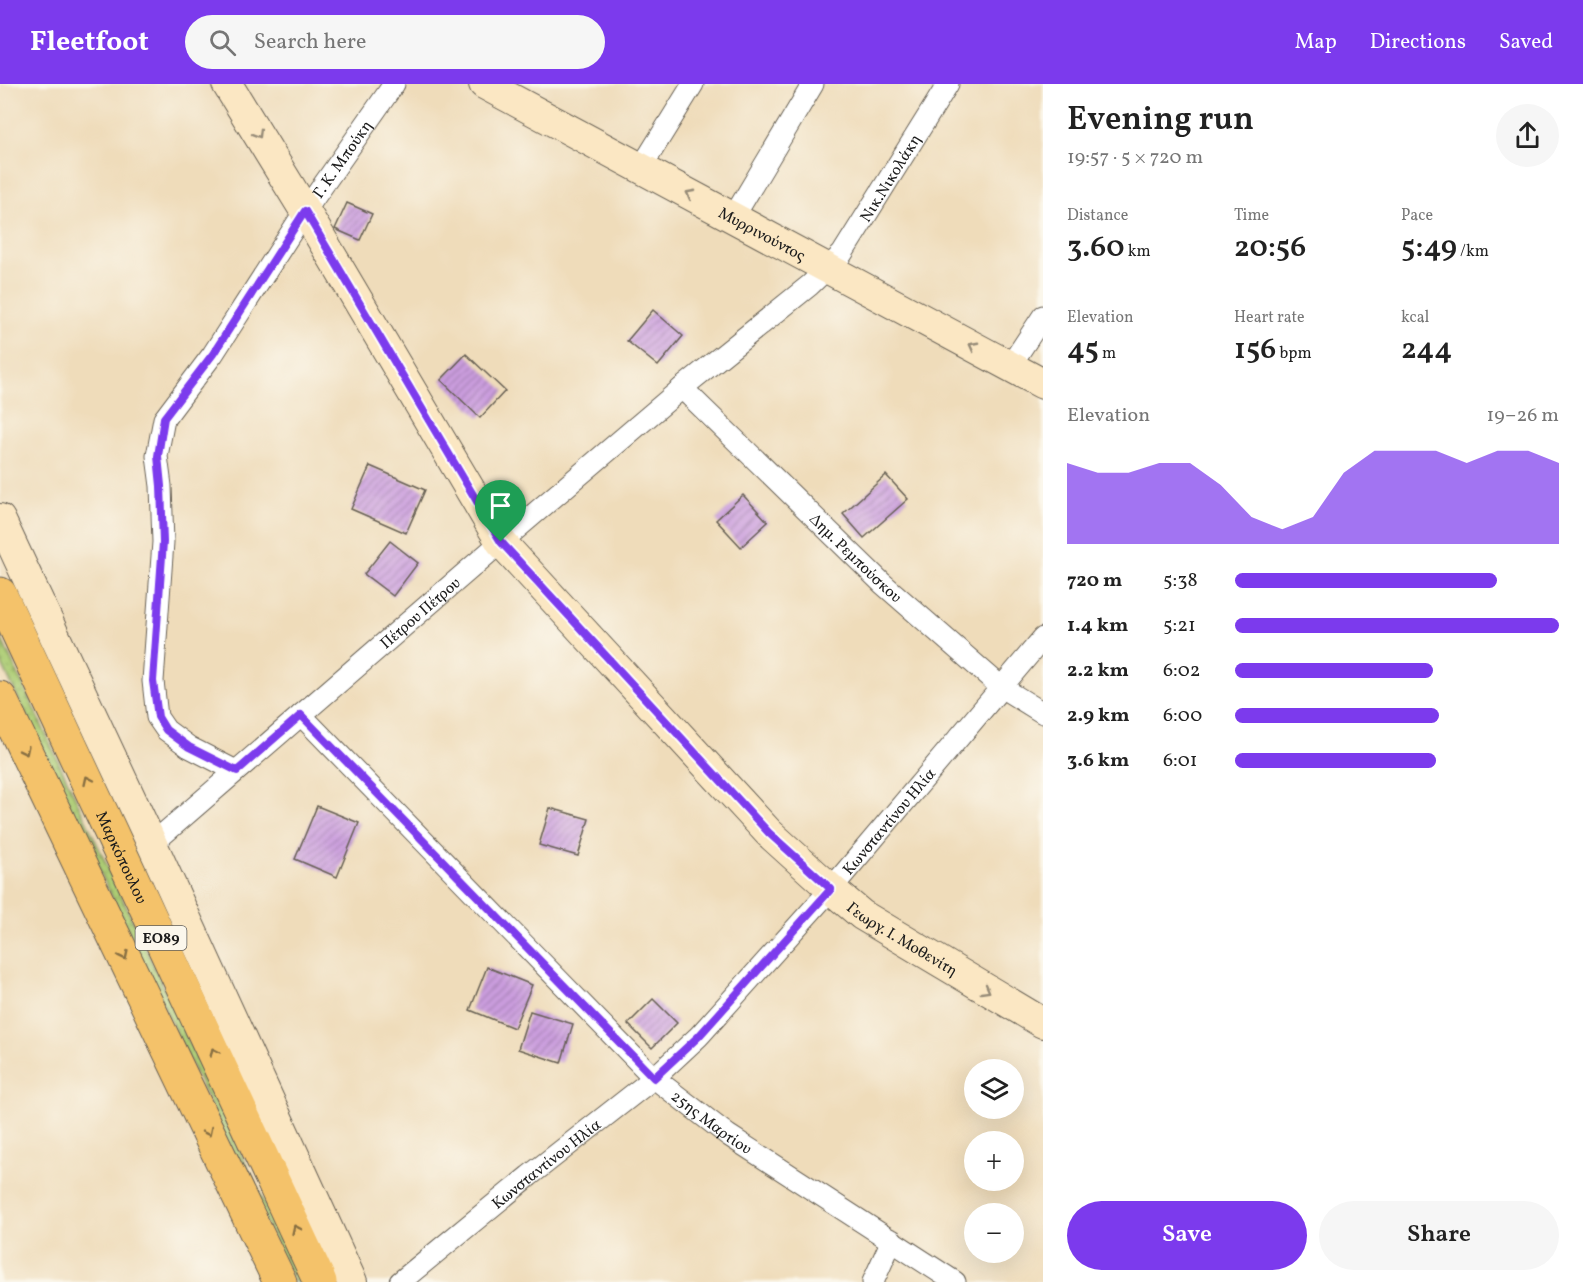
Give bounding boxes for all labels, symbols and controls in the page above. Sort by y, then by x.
search box [185,15,605,69]
text: Fleetfoot [30,23,149,62]
icon: search [206,26,239,59]
text: Search here [254,27,366,58]
text: Map [1295,28,1337,57]
text: Directions [1370,28,1466,57]
text: Saved [1499,28,1553,57]
text: Evening run [1067,98,1254,144]
button: share [1496,104,1559,167]
street label: Γ. Κ. Μπούκη [308,116,378,203]
one-way arrow [250,128,262,138]
street label: Νικ.Νικολάκη [855,130,927,227]
text: 19:57 · 5 × 720 m [1067,144,1203,172]
one-way arrow [685,190,696,202]
street label: Μυρρινούντος [714,203,809,268]
text: Distance [1067,205,1128,227]
text: Time [1234,205,1269,227]
text: Pace [1401,205,1433,227]
text: 3.60 [1067,227,1125,269]
text: 20:56 [1234,227,1306,269]
text: 5:49 [1401,227,1457,269]
text: km [1125,241,1151,263]
text: /km [1457,241,1489,263]
text: Elevation [1067,307,1134,329]
text: Heart rate [1234,307,1305,329]
text: kcal [1401,307,1429,329]
text: 45 [1067,329,1099,371]
text: 156 [1234,329,1276,371]
text: 244 [1401,329,1452,371]
one-way arrow [969,342,979,353]
text: m [1099,343,1116,365]
text: bpm [1276,343,1312,365]
text: Elevation [1067,402,1150,430]
text: 19–26 m [1486,402,1559,430]
pin [475,480,526,542]
icon: arrive [484,489,517,522]
street label: Δημ. Ρεμπούσκου [804,509,906,609]
text: 720 m [1067,567,1122,595]
text: 5:38 [1163,567,1198,595]
street label: Πέτρου Πέτρου [376,573,466,655]
text: 1.4 km [1067,612,1128,640]
text: 5:21 [1163,612,1196,640]
text: 2.2 km [1067,657,1129,685]
text: 6:02 [1163,657,1201,685]
text: 2.9 km [1067,702,1130,730]
text: 6:00 [1163,702,1202,730]
one-way arrow [18,744,30,755]
text: 3.6 km [1067,747,1129,775]
text: 6:01 [1163,747,1198,775]
street label: Κωνσταντίνου Ηλία [838,764,942,881]
one-way arrow [83,775,95,786]
street label: Μαρκόπουλου [89,808,152,908]
street label: Γεωργ. Ι. Μοθενίτη [841,897,961,983]
road number: ΕΟ89 [136,926,186,950]
one-way arrow [116,950,128,961]
one-way arrow [980,983,990,994]
one-way arrow [209,1047,221,1058]
map controls [964,1059,1024,1263]
button: layers [964,1059,1024,1119]
street label: 25ης Μαρτίου [666,1086,756,1161]
street label: Κωνσταντίνου Ηλία [488,1114,607,1215]
one-way arrow [200,1126,212,1137]
button: + [964,1131,1024,1191]
button: Save [1067,1201,1307,1270]
button: Share [1319,1201,1559,1270]
button: − [964,1203,1024,1263]
one-way arrow [291,1224,303,1235]

